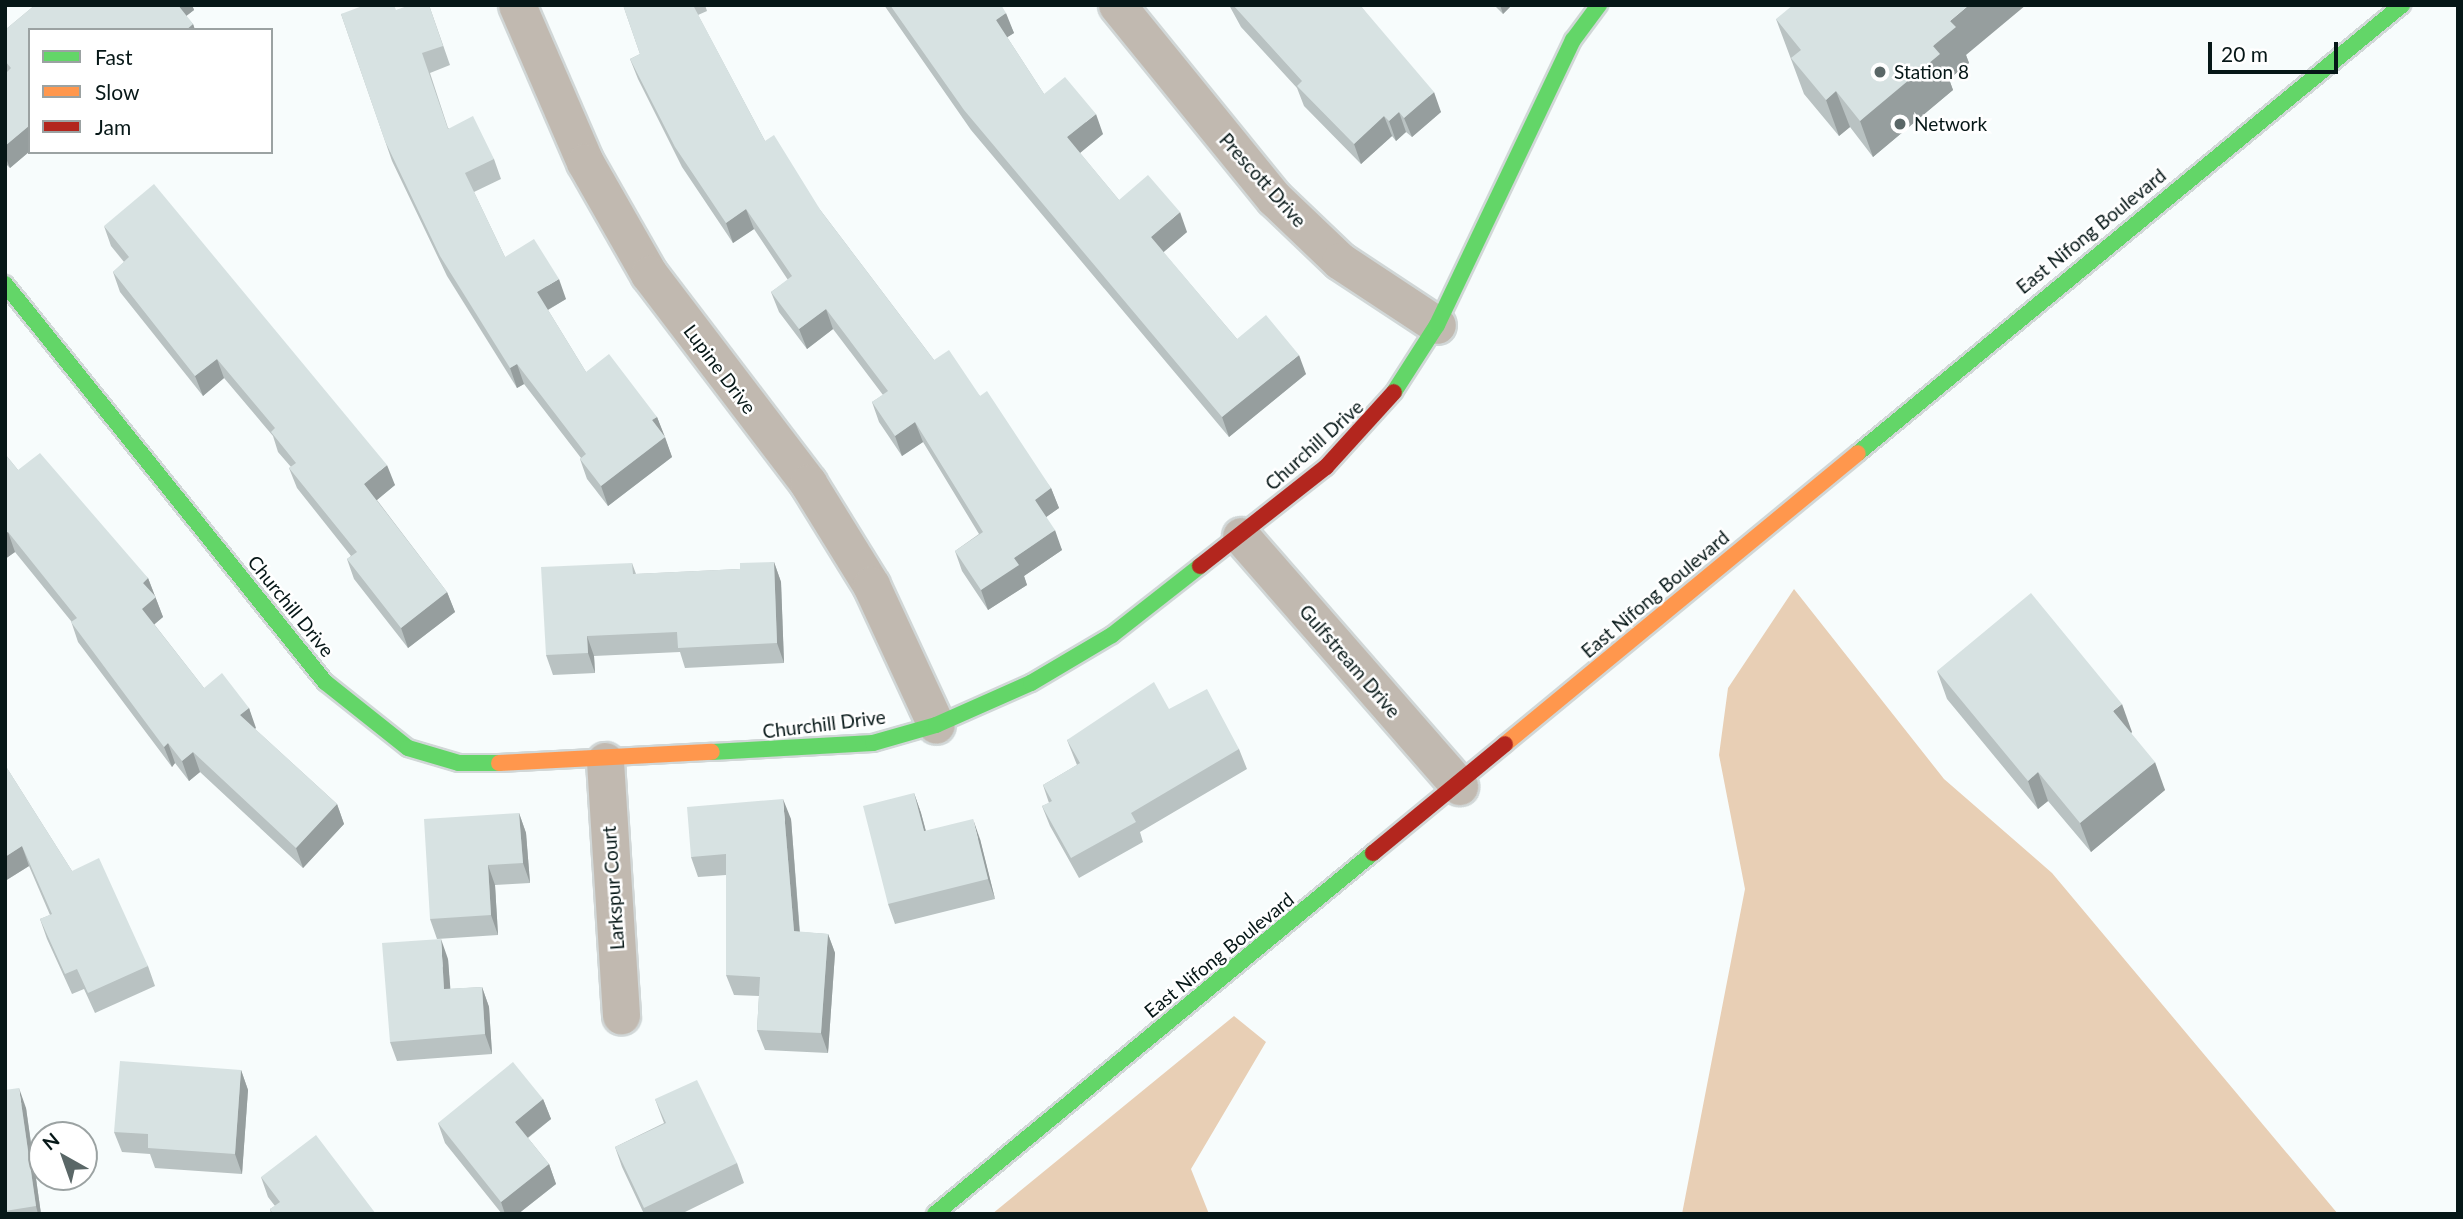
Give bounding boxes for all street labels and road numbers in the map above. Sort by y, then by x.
street label: Prescott Drive [1215,128,1311,232]
street label: East Nifong Boulevard [2012,164,2170,298]
street label: Lupine Drive [679,320,761,418]
street label: Churchill Drive [1260,395,1368,495]
street label: East Nifong Boulevard [1577,526,1733,662]
street label: Churchill Drive [243,551,339,661]
street label: Gulfstream Drive [1295,600,1405,722]
street label: Churchill Drive [761,705,887,743]
street label: Larkspur Court [597,825,629,951]
street label: East Nifong Boulevard [1140,888,1298,1022]

